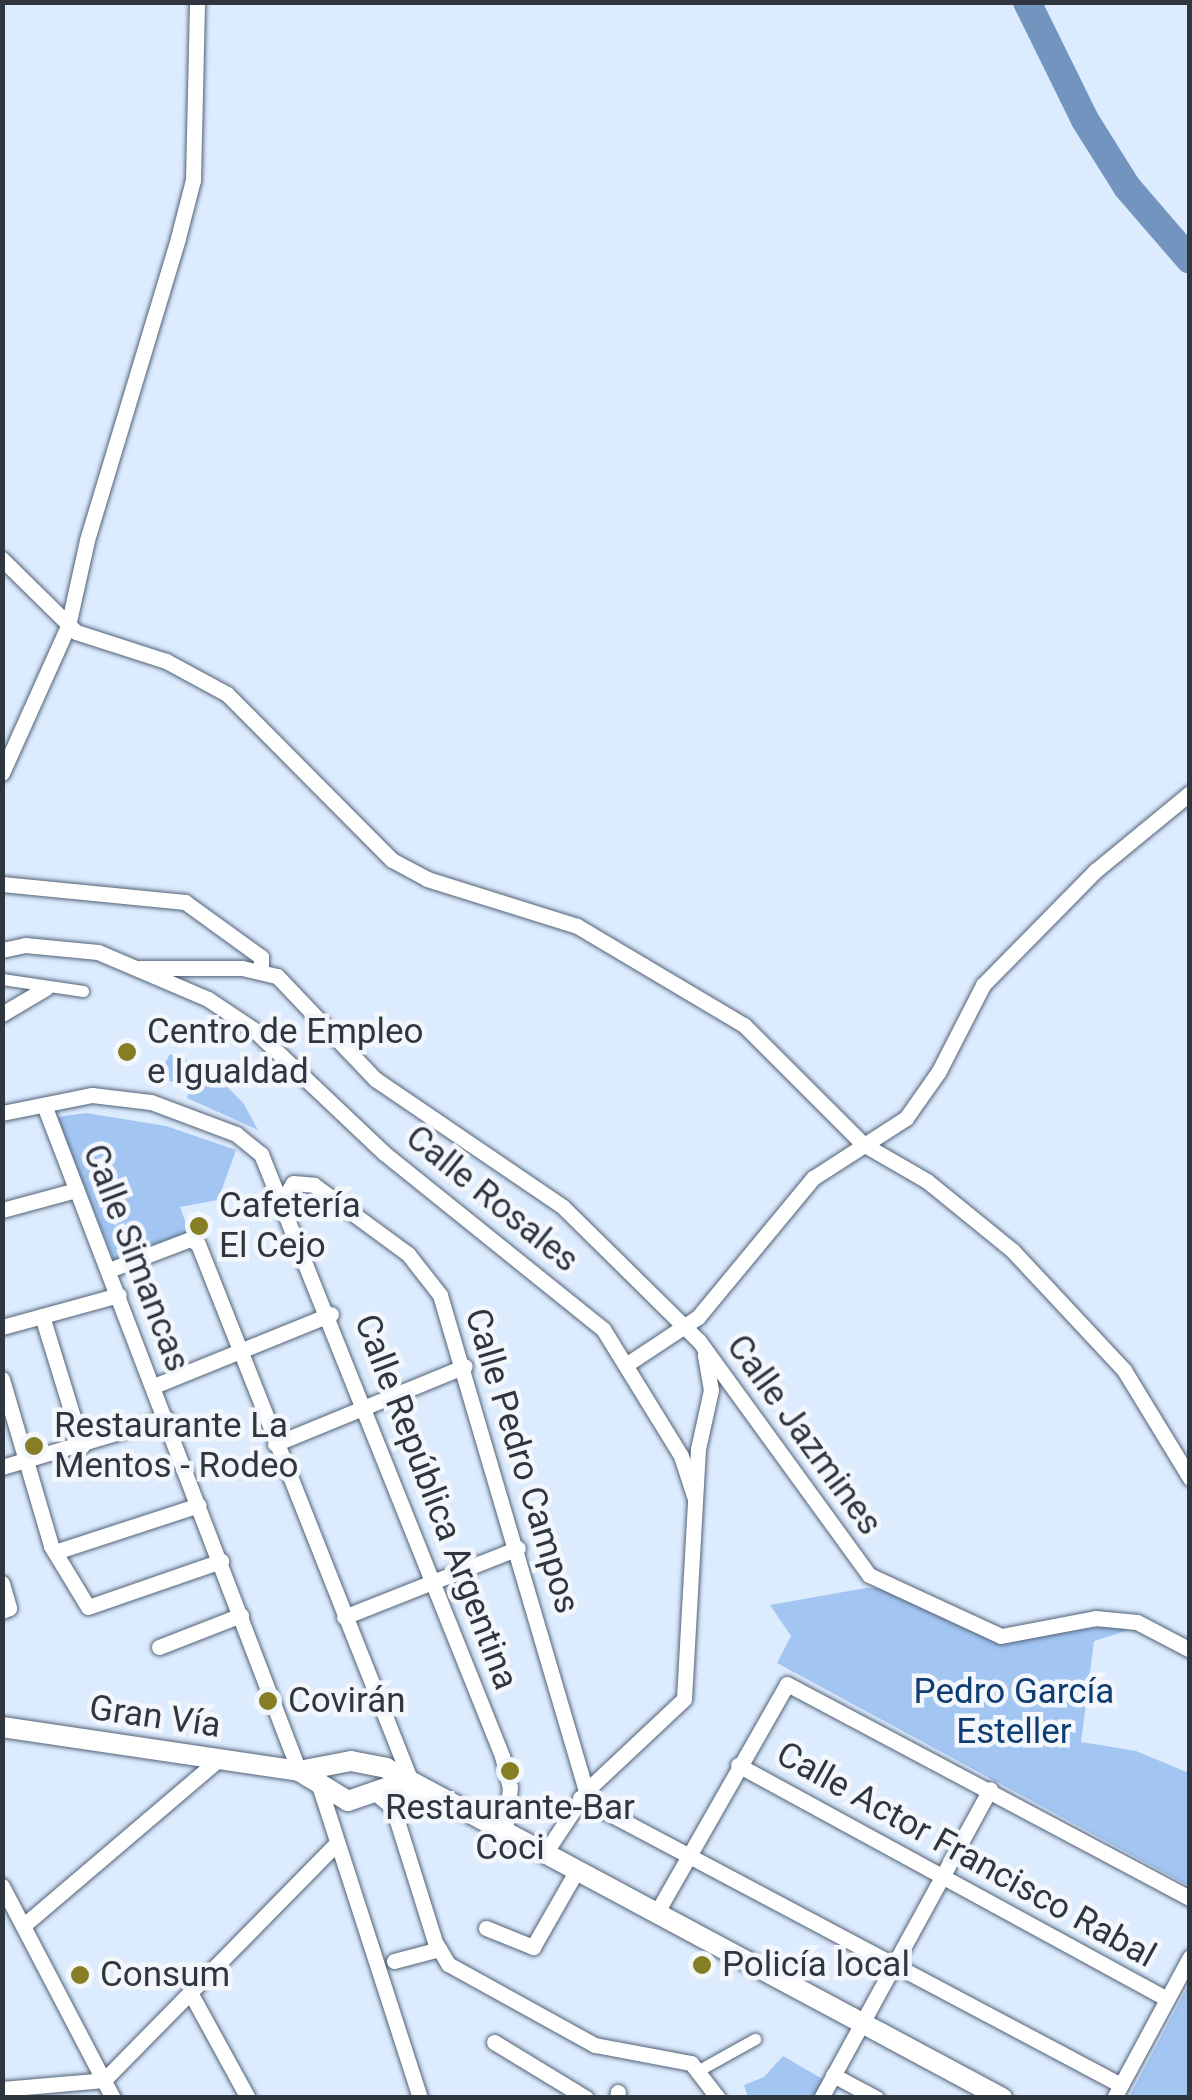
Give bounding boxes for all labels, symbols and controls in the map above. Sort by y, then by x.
place label: Centro de Empleo e Igualdad [147,1011,424,1093]
marker: Centro de Empleo e Igualdad [116,1041,138,1063]
street label: Calle Rosales [397,1117,587,1281]
street label: Calle Simancas [73,1139,199,1377]
place label: Cafetería El Cejo [219,1185,361,1267]
marker: Cafetería El Cejo [188,1215,210,1237]
street label: Calle Pedro Campos [456,1303,588,1619]
street label: Calle República Argentina [345,1309,527,1695]
street label: Calle Jazmines [717,1327,891,1543]
place label: Restaurante La Mentos - Rodeo [54,1405,298,1487]
marker: Restaurante La Mentos - Rodeo [23,1435,45,1457]
park label: Pedro García Esteller [914,1671,1114,1753]
place label: Covirán [288,1680,405,1722]
street label: Gran Vía [87,1687,223,1747]
marker: Covirán [257,1690,279,1712]
street label: Calle Actor Francisco Rabal [769,1733,1163,1977]
marker: Restaurante-Bar Coci [499,1760,521,1782]
place label: Restaurante-Bar Coci [385,1787,635,1869]
place label: Policía local [722,1944,910,1986]
place label: Consum [100,1954,230,1996]
marker: Policía local [691,1954,713,1976]
marker: Consum [69,1964,91,1986]

